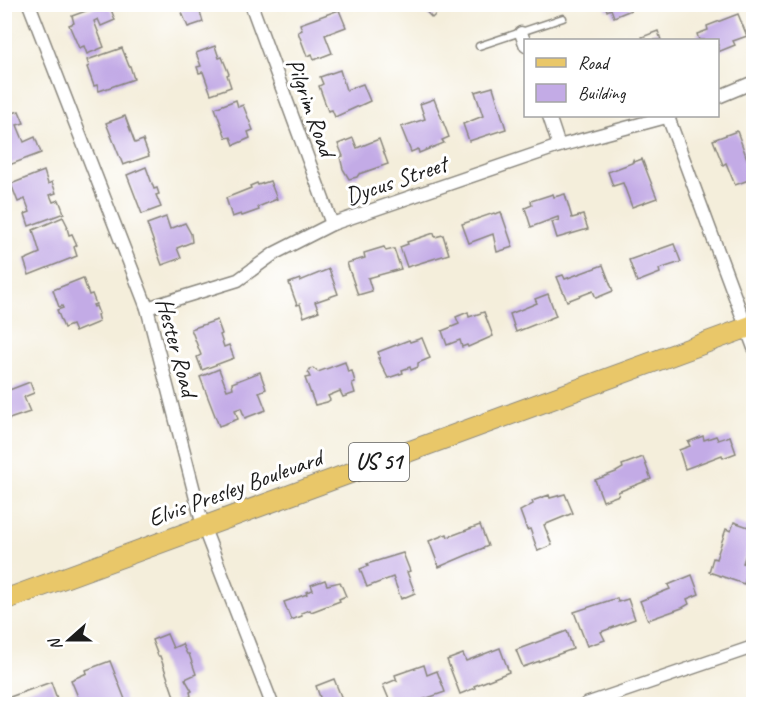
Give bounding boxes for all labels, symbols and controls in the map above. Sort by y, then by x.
legend [524,39,719,117]
text: Road [578,52,611,74]
street label: Pilgrim Road [279,54,344,163]
text: Building [578,82,627,104]
street label: Dycus Street [341,148,454,211]
street label: Hester Road [149,294,205,403]
street label: Elvis Presley Boulevard [144,441,329,533]
road number: US 51 [349,443,409,481]
north arrow [39,610,99,670]
text: N [44,634,67,653]

